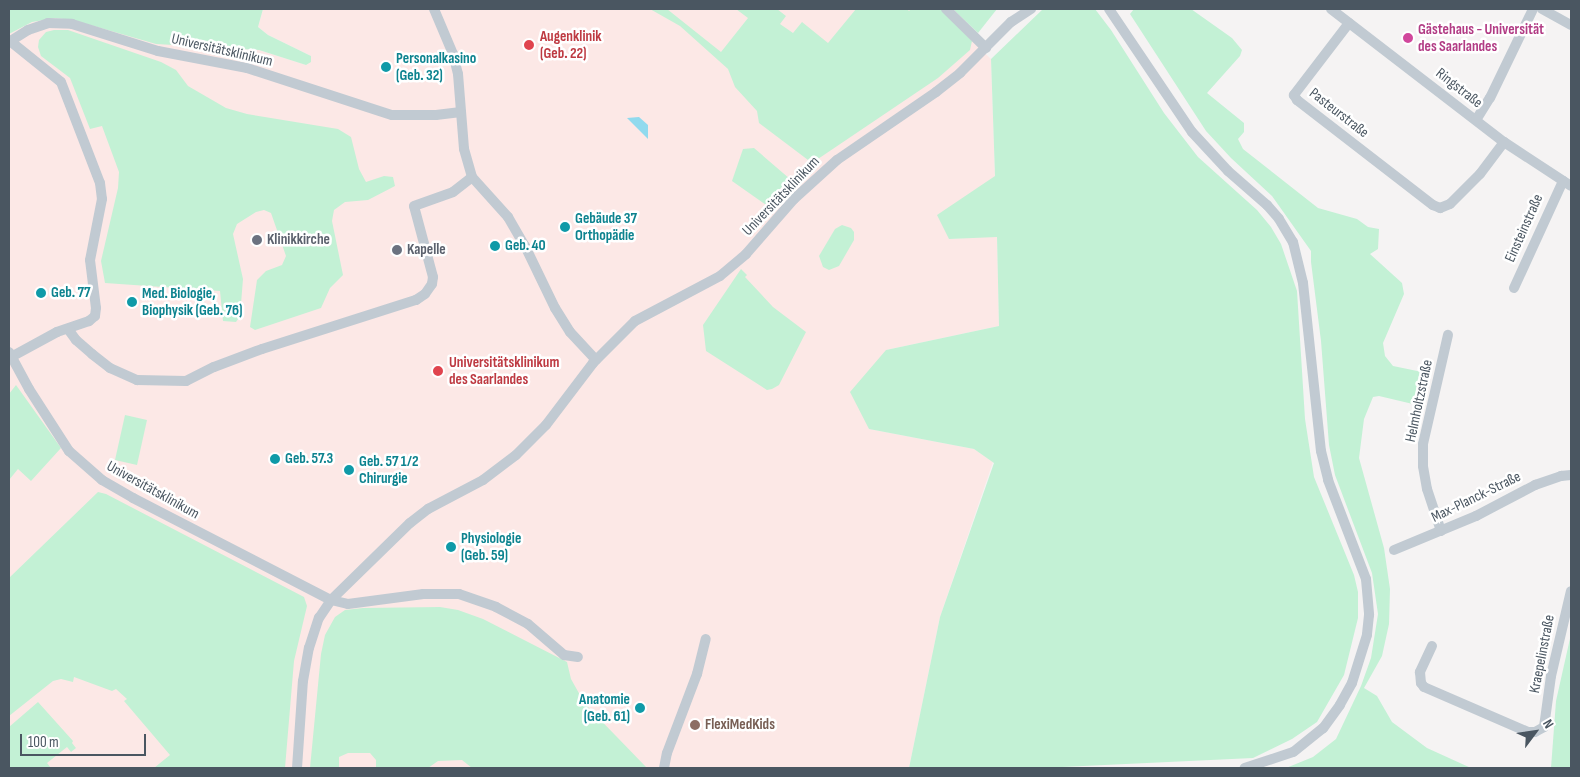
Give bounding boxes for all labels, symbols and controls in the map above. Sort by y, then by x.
place label: Gästehaus - Universität des Saarlandes [1418,20,1544,55]
place label: Augenklinik (Geb. 22) [540,27,602,62]
street label: Universitätsklinikum [170,30,274,70]
marker: Gästehaus - Universität des Saarlandes [1402,32,1414,44]
marker: Augenklinik (Geb. 22) [522,38,536,52]
place label: Personalkasino (Geb. 32) [396,49,476,84]
marker: Personalkasino (Geb. 32) [380,61,392,73]
street label: Ringstraße [1432,64,1486,112]
street label: Pasteurstraße [1306,84,1372,142]
street label: Universitätsklinikum [739,153,823,239]
street label: Einsteinstraße [1501,191,1547,265]
place label: Gebäude 37 Orthopädie [575,209,637,244]
marker: Gebäude 37 Orthopädie [559,221,571,233]
place label: Klinikkirche [267,231,330,249]
marker: Klinikkirche [251,234,263,246]
place label: Geb. 40 [505,237,546,255]
marker: Geb. 40 [489,240,501,252]
place label: Kapelle [407,241,446,259]
marker: Kapelle [391,244,403,256]
place label: Geb. 77 [51,284,91,302]
place label: Med. Biologie, Biophysik (Geb. 76) [142,284,243,319]
marker: Geb. 77 [35,287,47,299]
marker: Med. Biologie, Biophysik (Geb. 76) [126,296,138,308]
place label: Universitätsklinikum des Saarlandes [449,353,559,388]
street label: Helmholtzstraße [1401,358,1437,444]
marker: Universitätsklinikum des Saarlandes [431,364,445,378]
place label: Geb. 57.3 [285,450,333,468]
place label: Geb. 57 1/2 Chirurgie [359,452,418,487]
marker: Geb. 57.3 [269,453,281,465]
street label: Universitätsklinikum [104,457,202,523]
marker: Geb. 57 1/2 Chirurgie [343,464,355,476]
street label: Max-Planck-Straße [1428,468,1524,526]
place label: Physiologie (Geb. 59) [461,529,521,564]
marker: Physiologie (Geb. 59) [445,541,457,553]
street label: Kraepelinstraße [1526,613,1558,695]
place label: Anatomie (Geb. 61) [579,690,630,725]
marker: Anatomie (Geb. 61) [634,702,646,714]
north arrow [1510,707,1560,757]
place label: FlexiMedKids [705,716,775,734]
text: N [1539,716,1557,732]
marker: FlexiMedKids [689,719,701,731]
scale bar [22,724,149,756]
text: 100 m [28,733,59,752]

